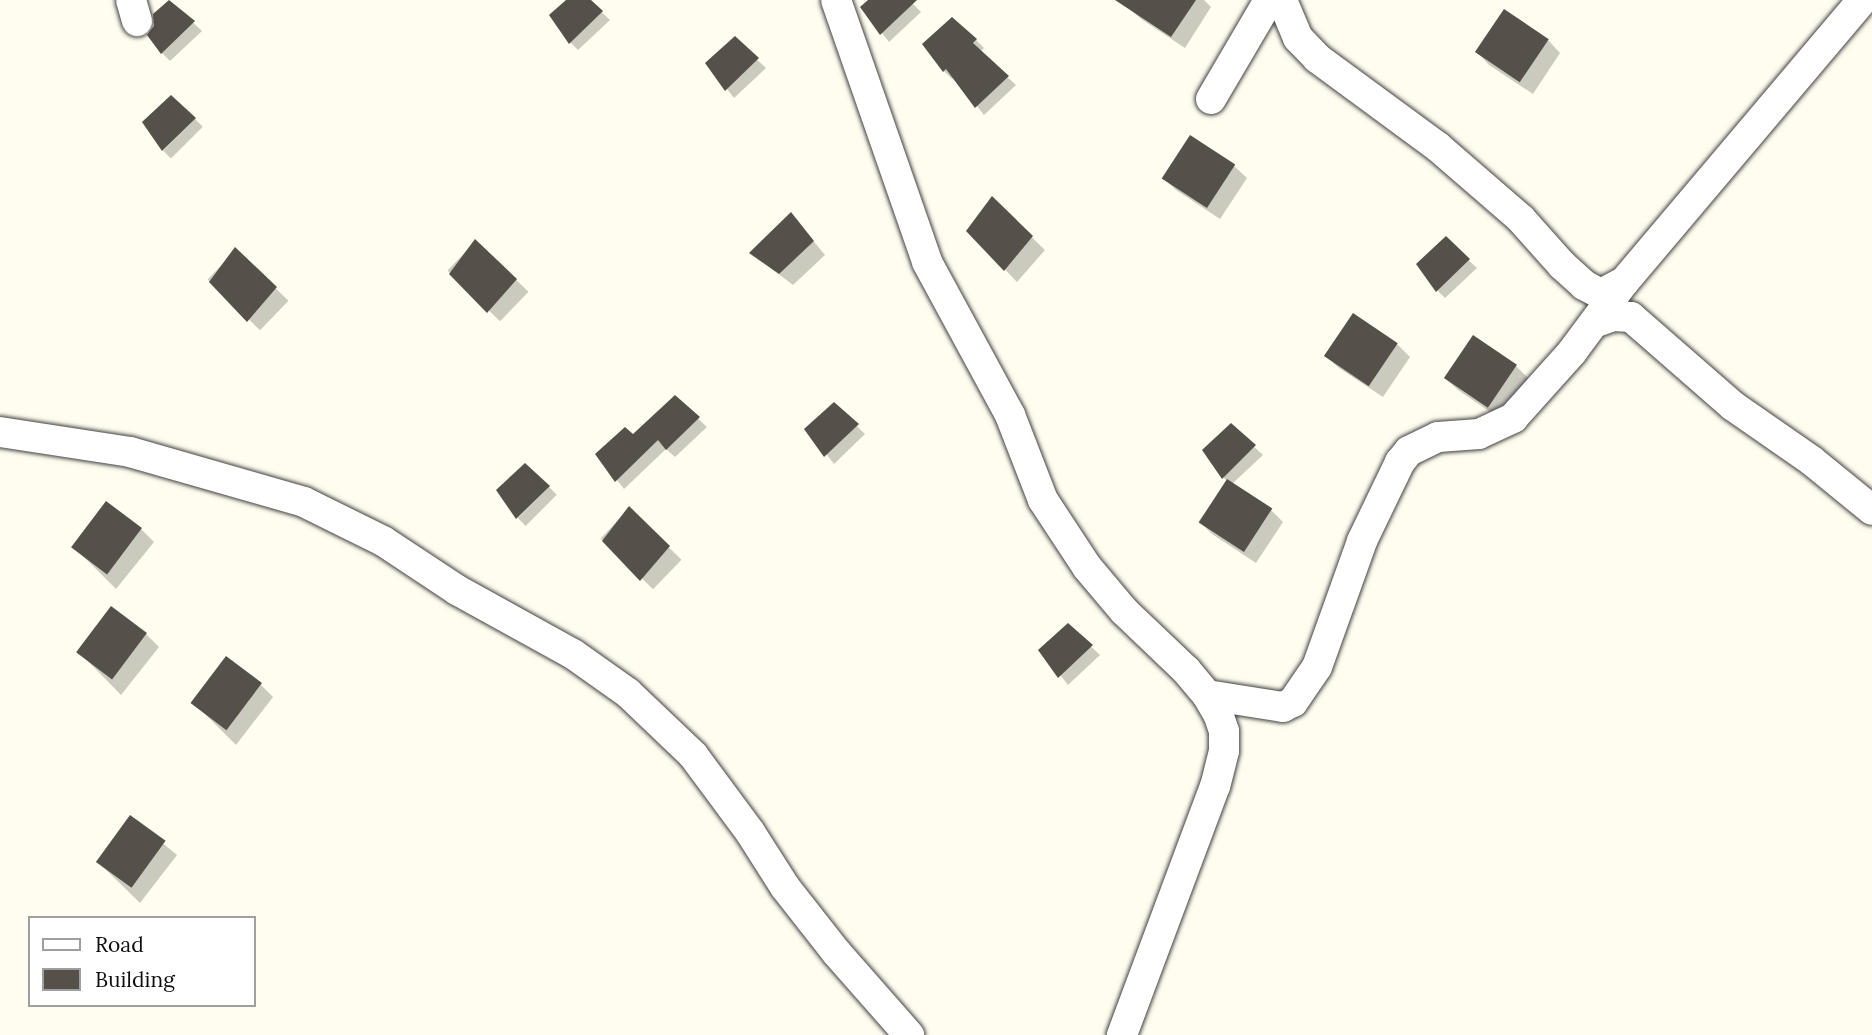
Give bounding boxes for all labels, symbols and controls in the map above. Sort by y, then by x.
legend [28,916,256,1007]
text: Road [95,931,144,958]
text: Building [95,966,175,993]

